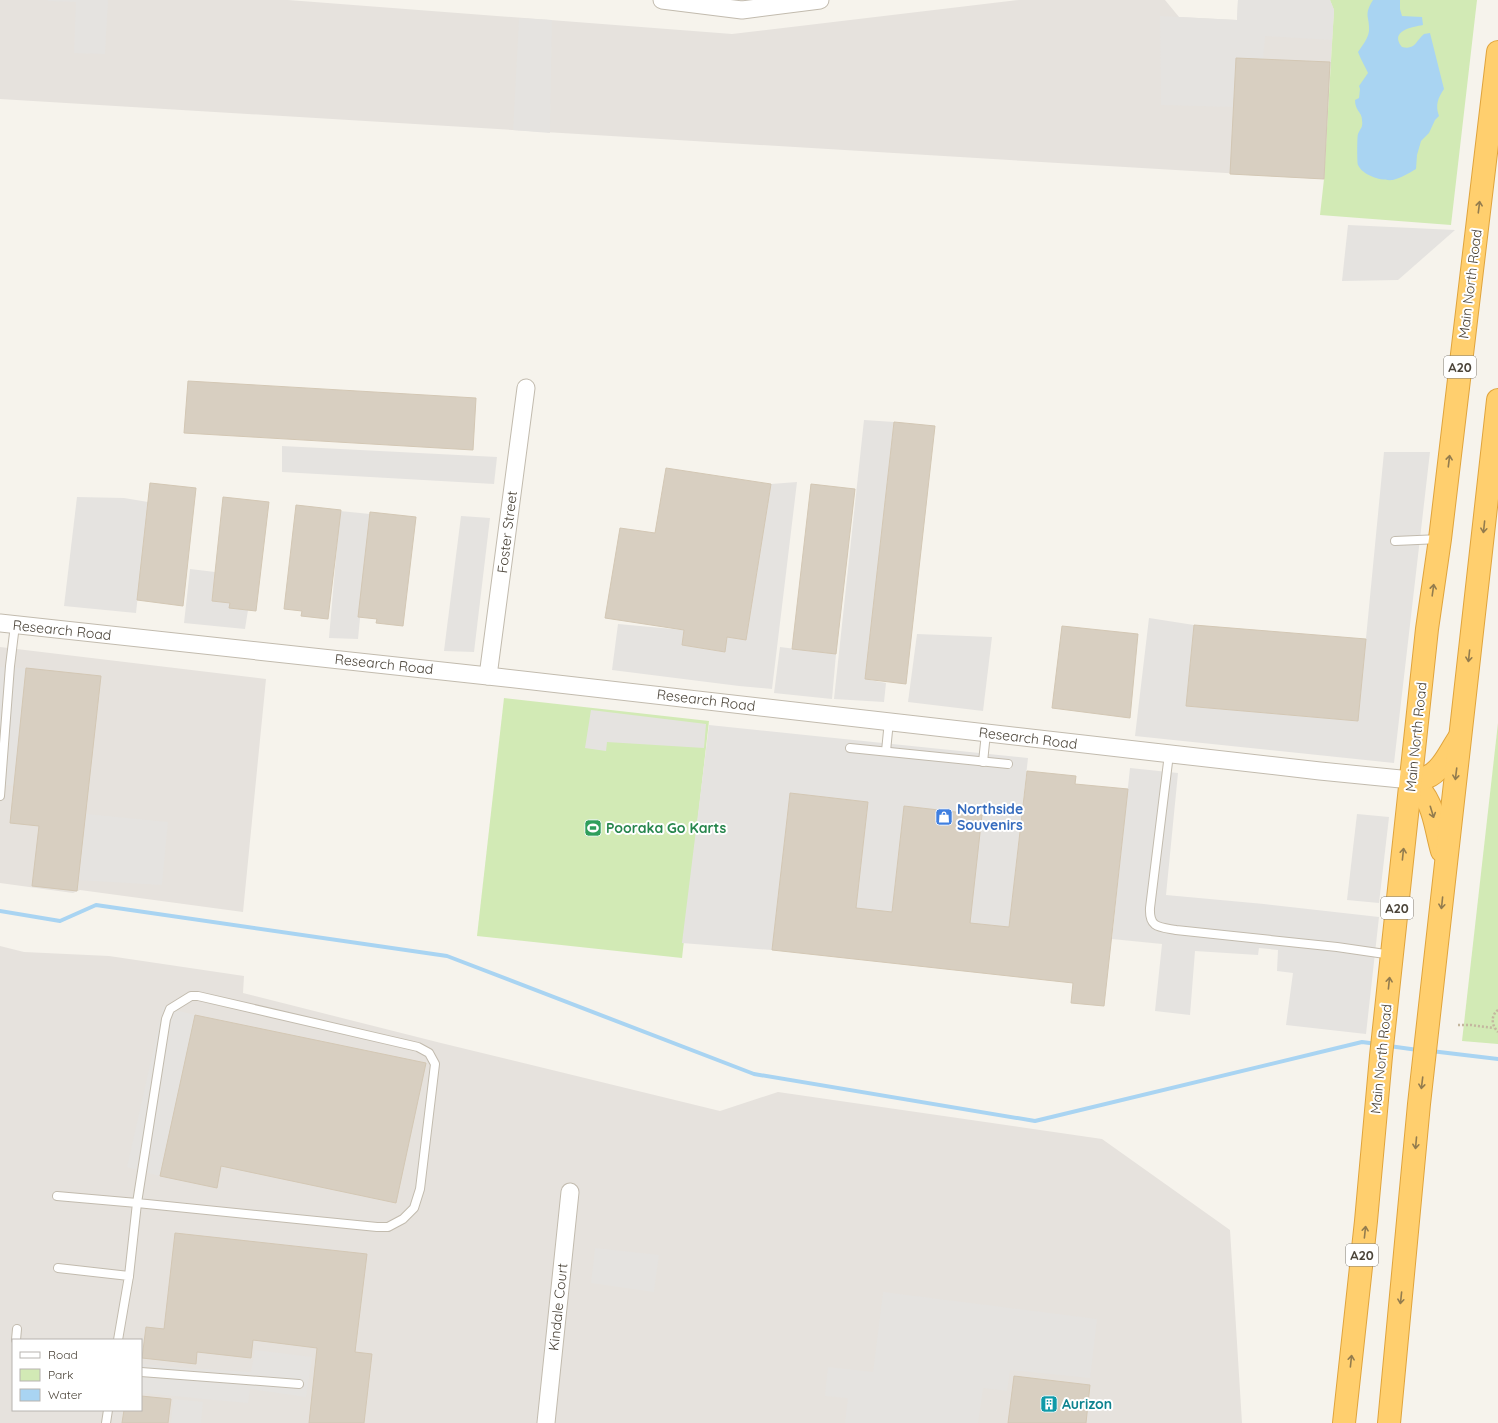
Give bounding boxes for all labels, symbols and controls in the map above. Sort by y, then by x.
one-way arrow [1476,201,1483,214]
street label: Main North Road [1454,228,1486,340]
road number: A20 [1444,356,1476,378]
one-way arrow [1445,455,1453,468]
street label: Foster Street [493,490,521,574]
one-way arrow [1480,520,1488,533]
one-way arrow [1429,584,1437,597]
street label: Research Road [12,616,112,644]
one-way arrow [1466,649,1473,662]
street label: Research Road [334,650,434,678]
street label: Main North Road [1401,681,1431,793]
street label: Research Road [656,685,756,715]
street label: Research Road [978,723,1078,753]
one-way arrow [1452,767,1460,780]
place label: Northside Souvenirs [957,800,1023,834]
one-way arrow [1429,806,1436,819]
shop icon: Northside Souvenirs [934,807,954,827]
sports icon: Pooraka Go Karts [583,818,603,838]
place label: Pooraka Go Karts [606,819,727,837]
one-way arrow [1399,848,1407,861]
one-way arrow [1438,896,1445,909]
road number: A20 [1381,897,1413,919]
one-way arrow [1385,977,1393,990]
street label: Main North Road [1366,1003,1396,1115]
one-way arrow [1418,1076,1426,1089]
one-way arrow [1412,1136,1419,1149]
one-way arrow [1361,1226,1368,1239]
road number: A20 [1346,1244,1378,1266]
street label: Kindale Court [544,1262,572,1352]
one-way arrow [1397,1291,1405,1304]
legend [12,1339,142,1411]
text: Road [48,1347,78,1362]
one-way arrow [1347,1355,1355,1368]
text: Park [48,1367,73,1382]
text: Water [48,1387,83,1402]
building icon: Aurizon [1039,1394,1059,1414]
place label: Aurizon [1062,1395,1112,1413]

